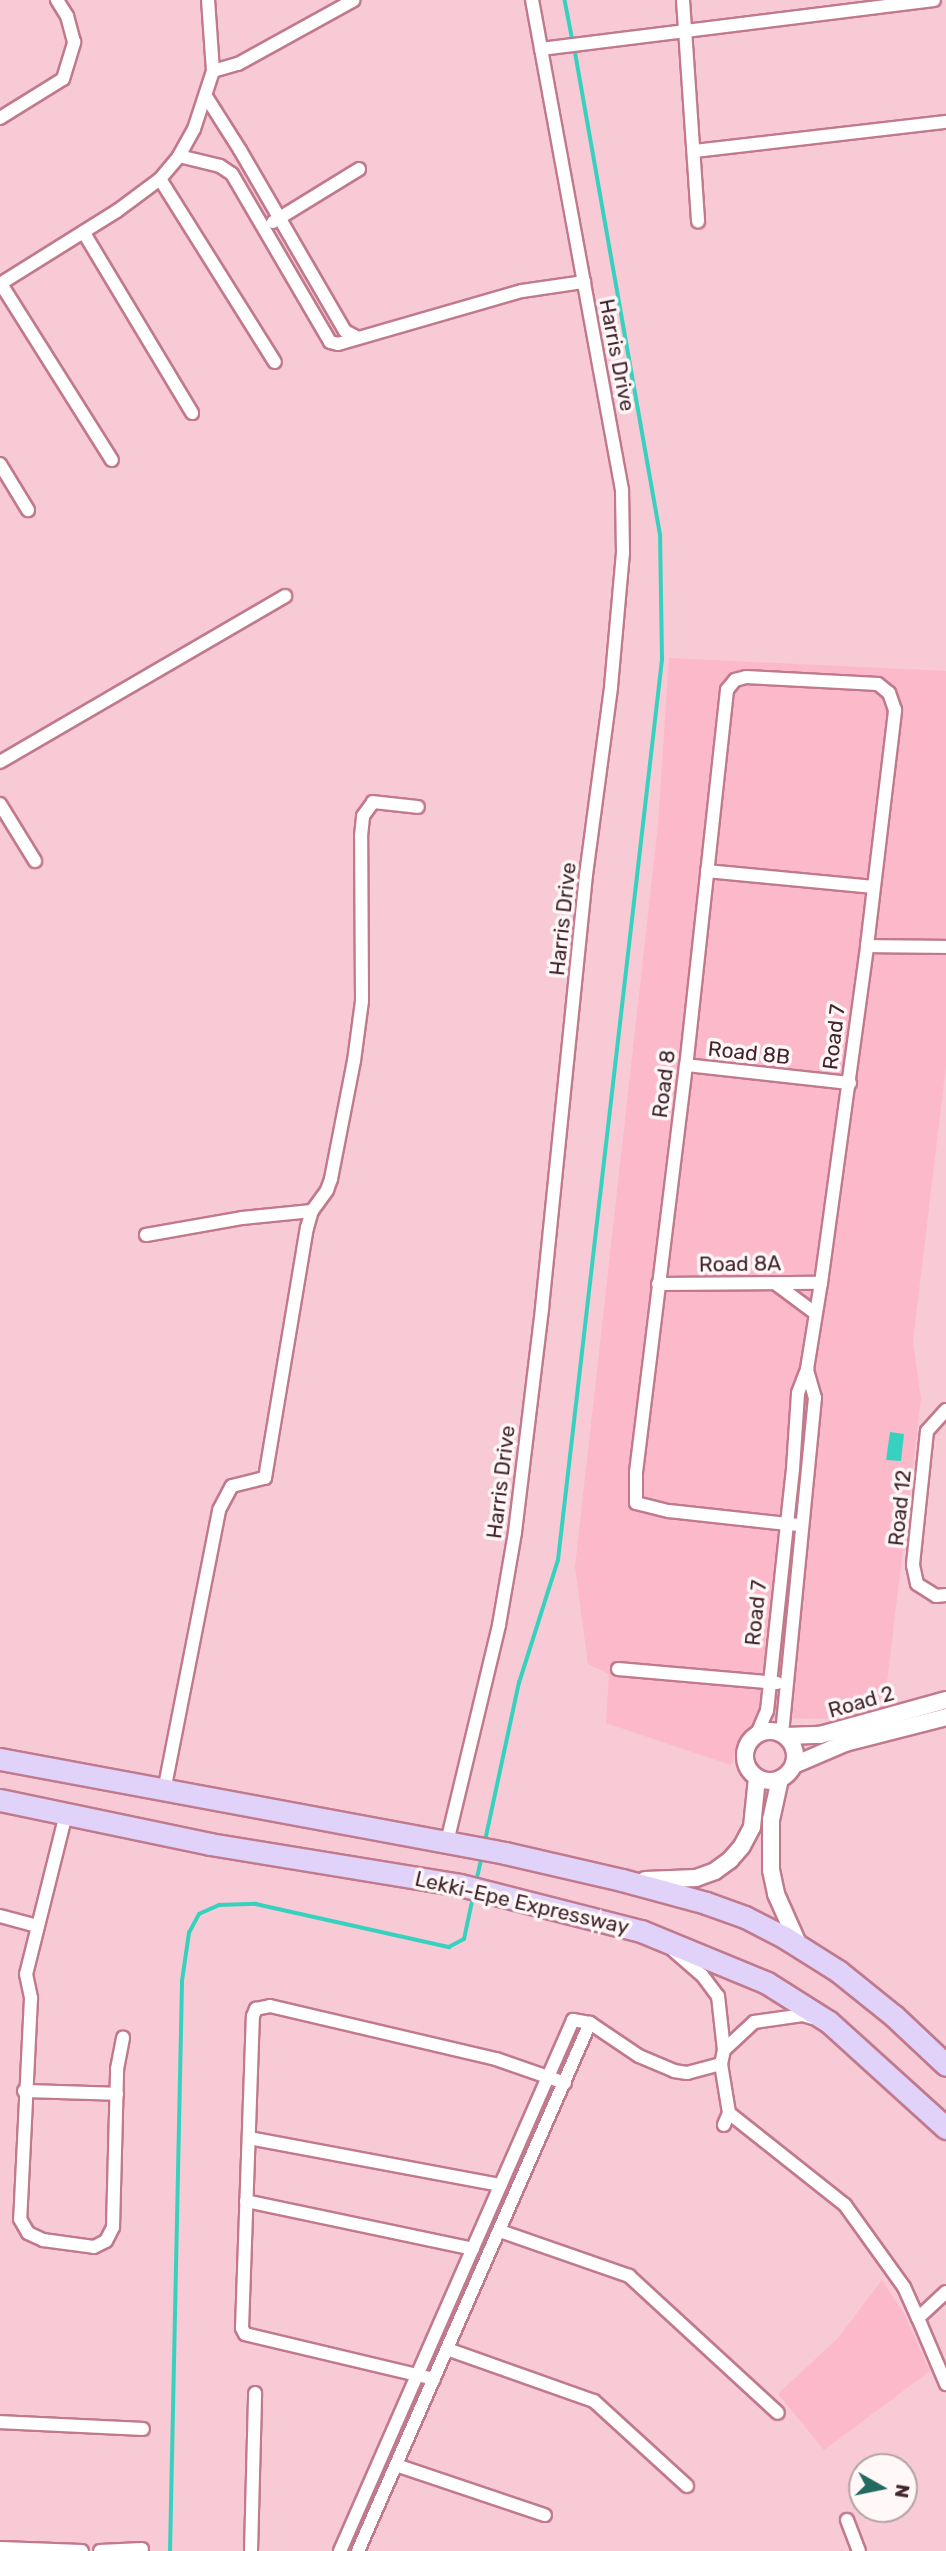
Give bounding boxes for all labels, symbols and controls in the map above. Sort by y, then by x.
street label: Harris Drive [594,297,640,413]
street label: Harris Drive [545,861,581,977]
street label: Road 7 [817,1003,851,1071]
street label: Road 8B [707,1036,791,1070]
street label: Road 8 [647,1049,681,1119]
street label: Road 8A [699,1251,781,1277]
street label: Harris Drive [482,1424,520,1540]
street label: Road 12 [883,1469,917,1547]
street label: Road 7 [740,1579,772,1647]
street label: Road 2 [825,1681,897,1723]
street label: Lekki-Epe Expressway [412,1866,632,1940]
north arrow [848,2453,918,2523]
text: N [890,2482,915,2500]

